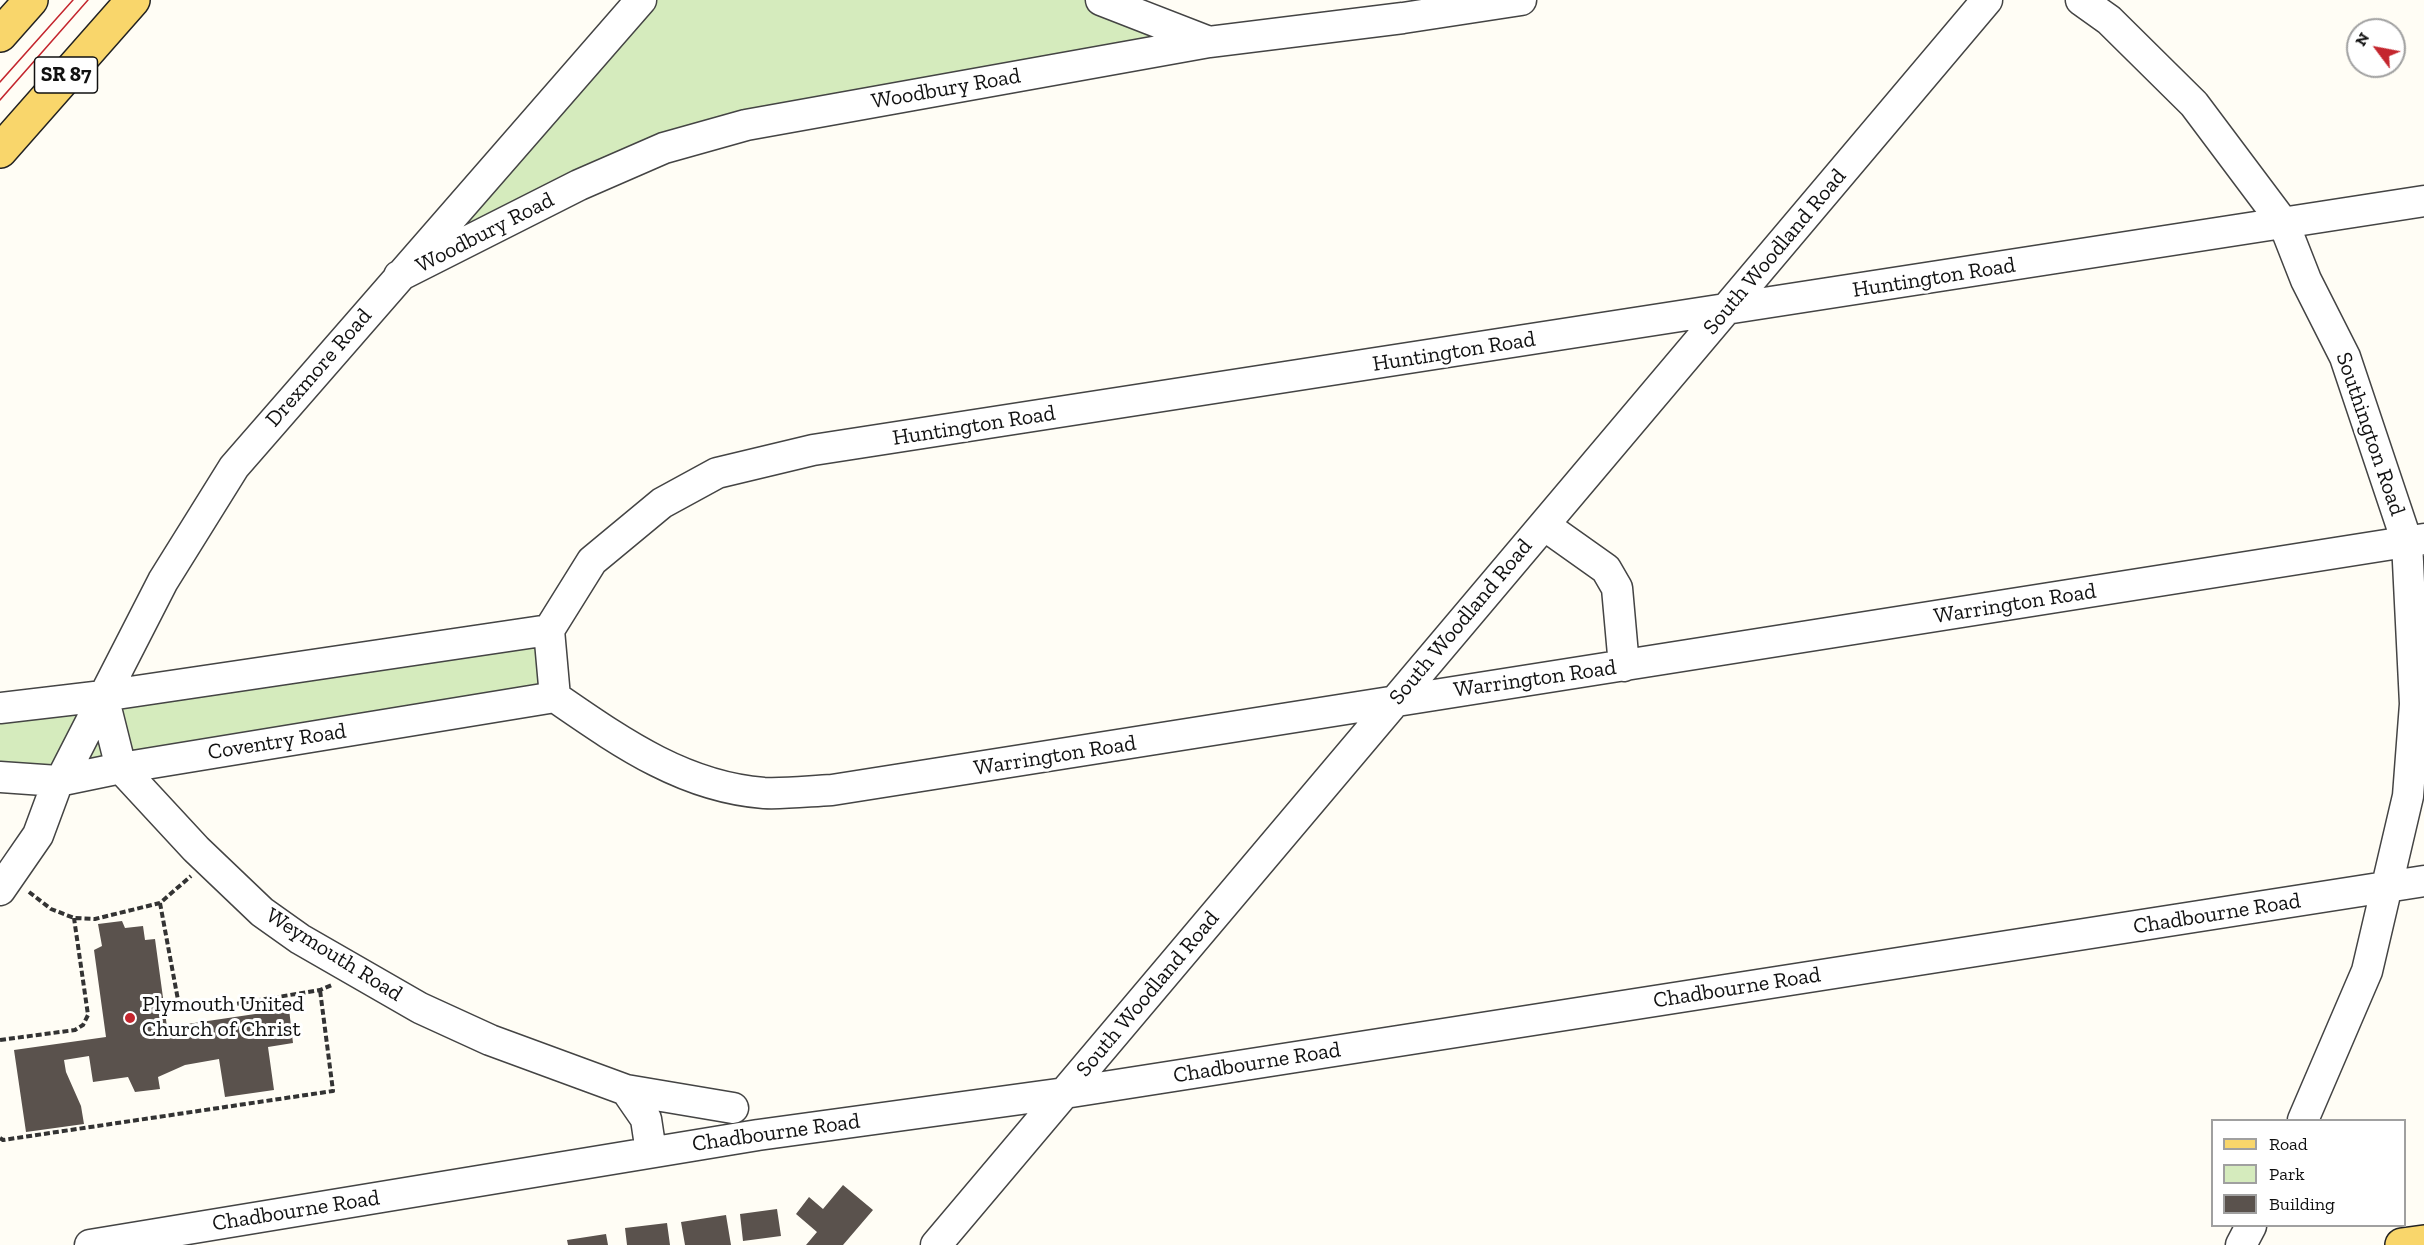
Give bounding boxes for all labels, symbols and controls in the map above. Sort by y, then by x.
north arrow [2346,18,2406,78]
text: N [2351,29,2373,49]
road number: SR 87 [34,57,98,93]
street label: Woodbury Road [869,63,1023,115]
street label: South Woodland Road [1698,164,1852,340]
street label: Woodbury Road [412,187,558,279]
street label: Huntington Road [1851,252,2017,304]
street label: Drexmore Road [260,303,378,433]
street label: Huntington Road [1371,326,1537,378]
street label: Southington Road [2330,349,2410,519]
street label: Huntington Road [891,400,1057,452]
street label: South Woodland Road [1384,534,1538,710]
street label: Warrington Road [1932,578,2098,630]
street label: Warrington Road [1452,655,1618,703]
street label: Coventry Road [206,718,348,766]
street label: Warrington Road [972,730,1138,782]
street label: Chadbourne Road [2131,888,2303,940]
street label: Weymouth Road [261,902,407,1008]
street label: South Woodland Road [1071,906,1225,1082]
street label: Chadbourne Road [1651,962,1823,1014]
place label: Plymouth United Church of Christ [142,992,304,1044]
marker: Plymouth United Church of Christ [123,1011,137,1025]
street label: Chadbourne Road [1171,1037,1343,1089]
street label: Chadbourne Road [690,1108,862,1158]
legend [2211,1119,2406,1227]
text: Road [2269,1133,2308,1155]
text: Park [2269,1163,2305,1185]
street label: Chadbourne Road [210,1185,382,1237]
text: Building [2269,1193,2335,1215]

